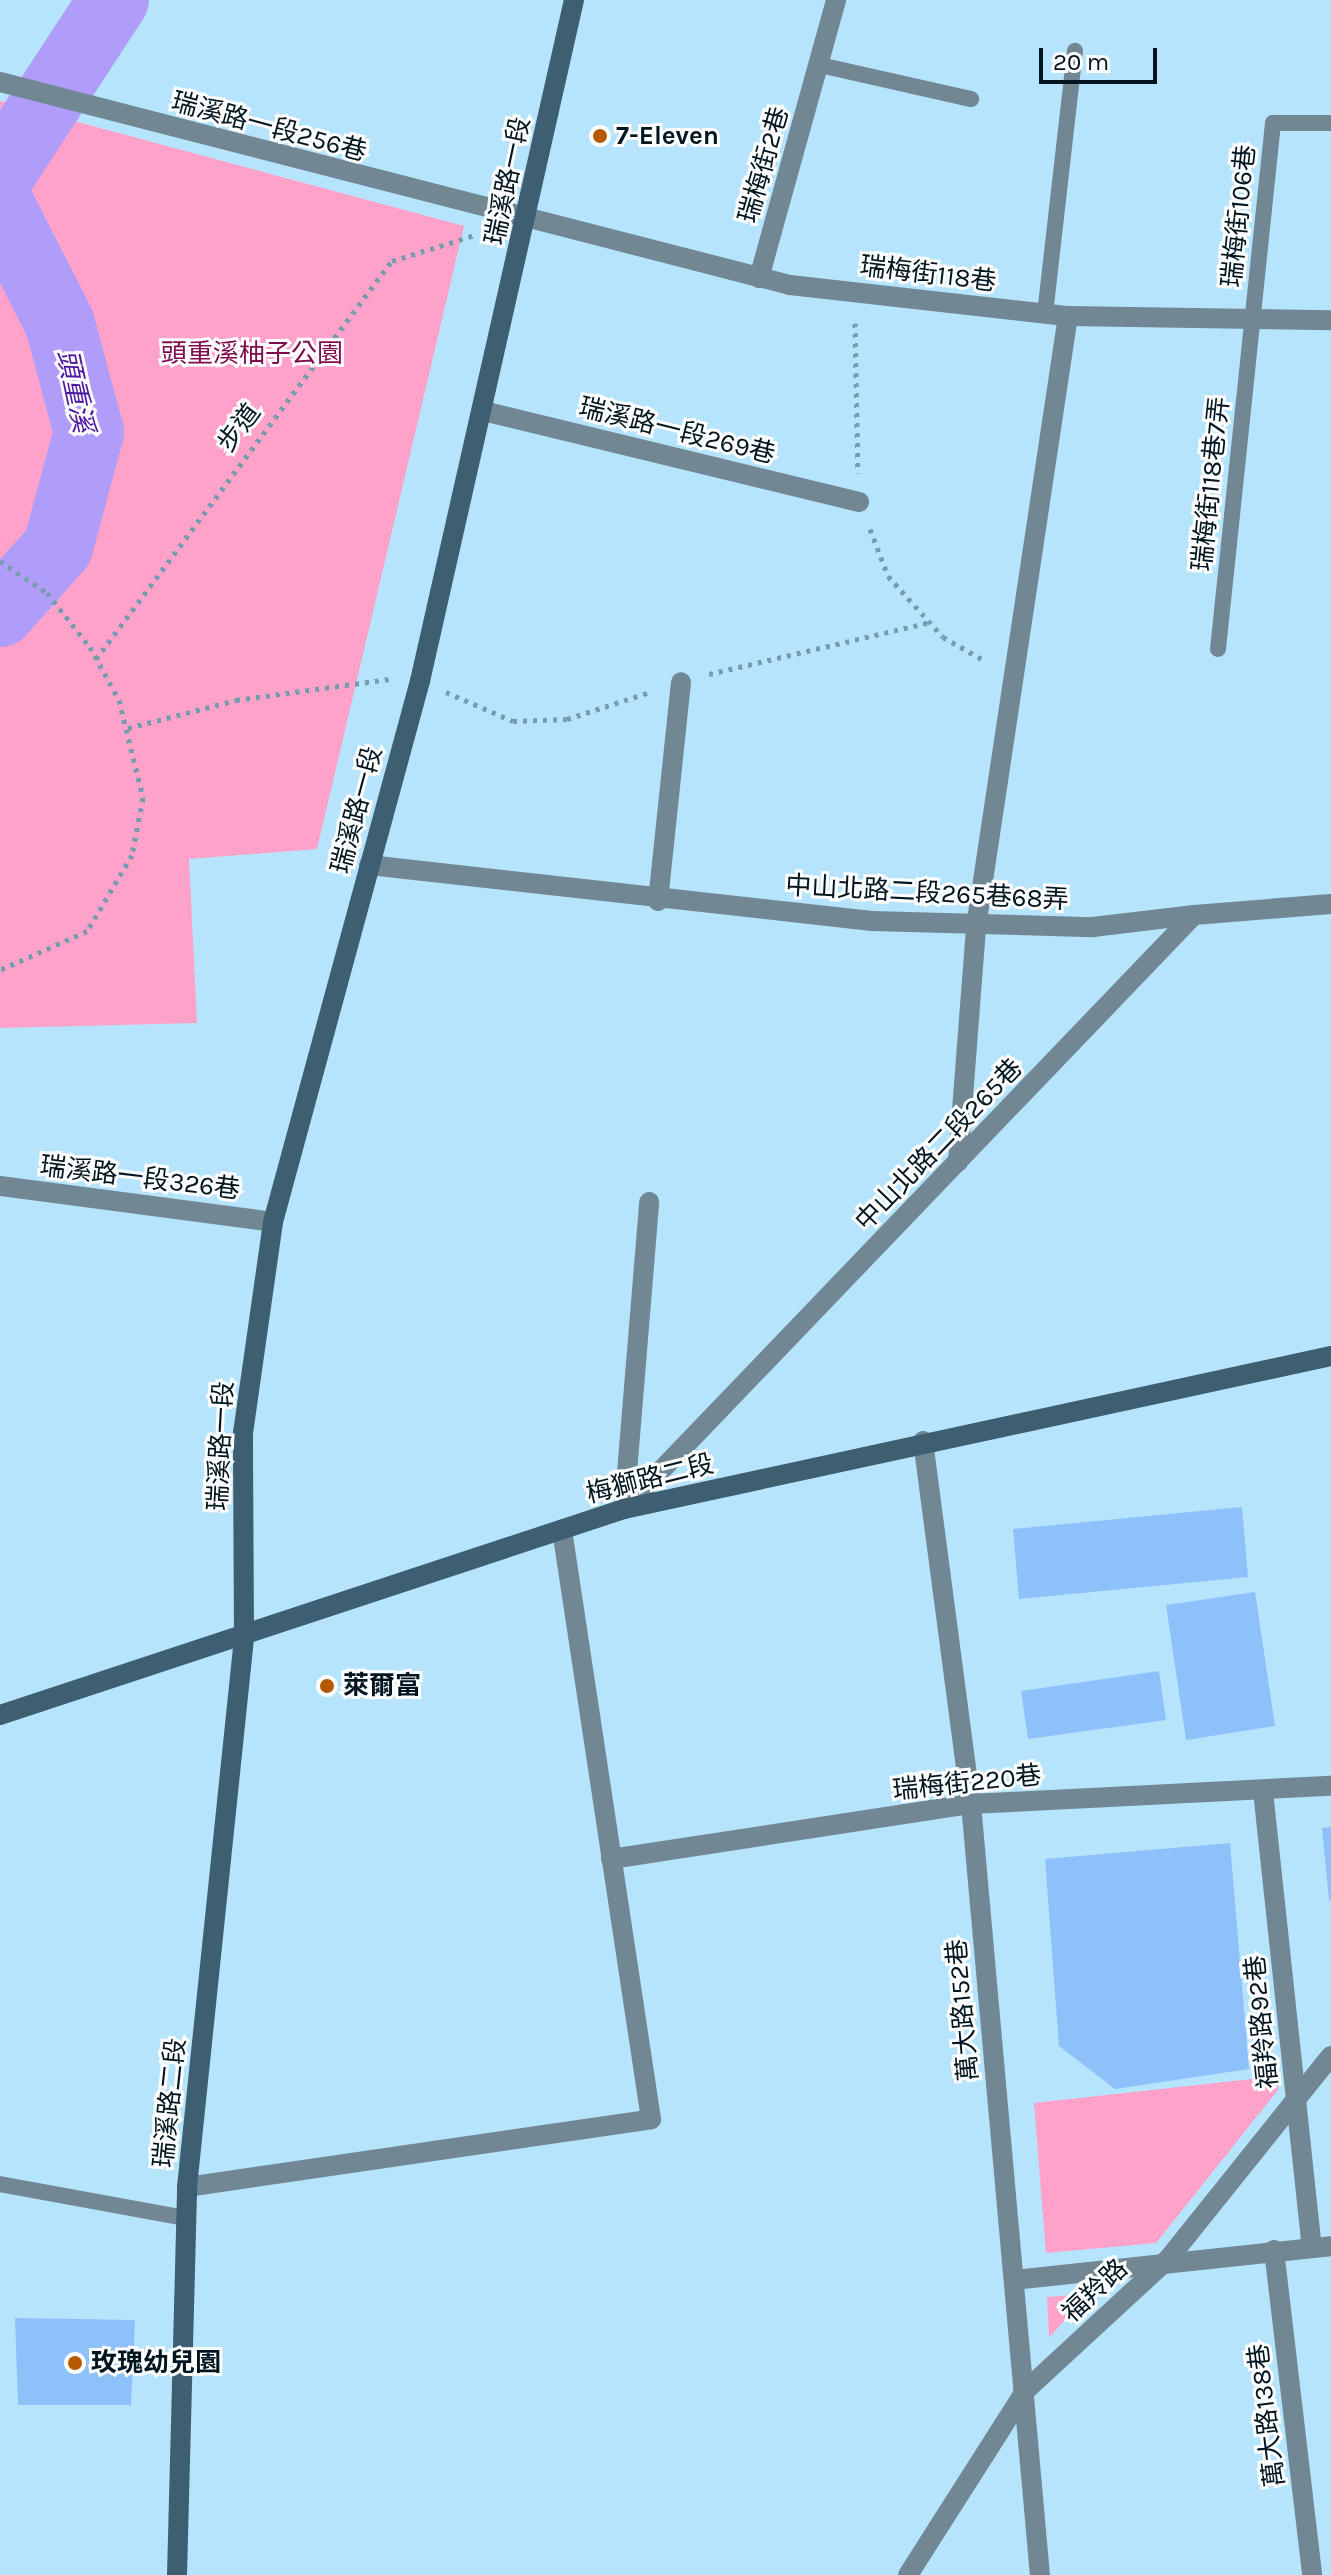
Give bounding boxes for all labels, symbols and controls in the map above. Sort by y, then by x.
scale bar [1043,32,1161,82]
text: 20 m [1053,48,1109,76]
street label: 瑞溪路一段256巷 [168,86,370,168]
street label: 瑞梅街2巷 [733,103,795,227]
street label: 瑞溪路一段 [479,114,537,248]
place label: 7-Eleven [616,120,719,152]
marker: 7-Eleven [591,127,609,145]
street label: 瑞梅街106巷 [1216,143,1262,289]
street label: 瑞梅街118巷 [858,250,998,298]
park label: 頭重溪柚子公園 [161,338,343,370]
water label: 頭重溪 [50,346,100,436]
street label: 瑞溪路一段269巷 [576,392,778,470]
street label: 瑞梅街118巷7弄 [1186,395,1236,573]
street label: 步道 [211,398,267,458]
street label: 瑞溪路一段 [325,743,389,877]
street label: 中山北路二段265巷68弄 [785,870,1069,916]
street label: 中山北路二段265巷 [849,1053,1029,1237]
street label: 瑞溪路一段326巷 [38,1150,242,1206]
street label: 瑞溪路一段 [202,1380,240,1512]
street label: 梅獅路二段 [583,1448,717,1510]
place label: 萊爾富 [343,1670,421,1702]
marker: 萊爾富 [318,1677,336,1695]
street label: 瑞梅街220巷 [891,1760,1043,1806]
street label: 萬大路152巷 [941,1938,985,2082]
street label: 福羚路92巷 [1239,1954,1285,2090]
street label: 瑞溪路二段 [148,2037,192,2169]
street label: 福羚路 [1056,2253,1134,2329]
street label: 萬大路138巷 [1243,2342,1291,2488]
place label: 玫瑰幼兒園 [91,2347,221,2379]
marker: 玫瑰幼兒園 [66,2354,84,2372]

